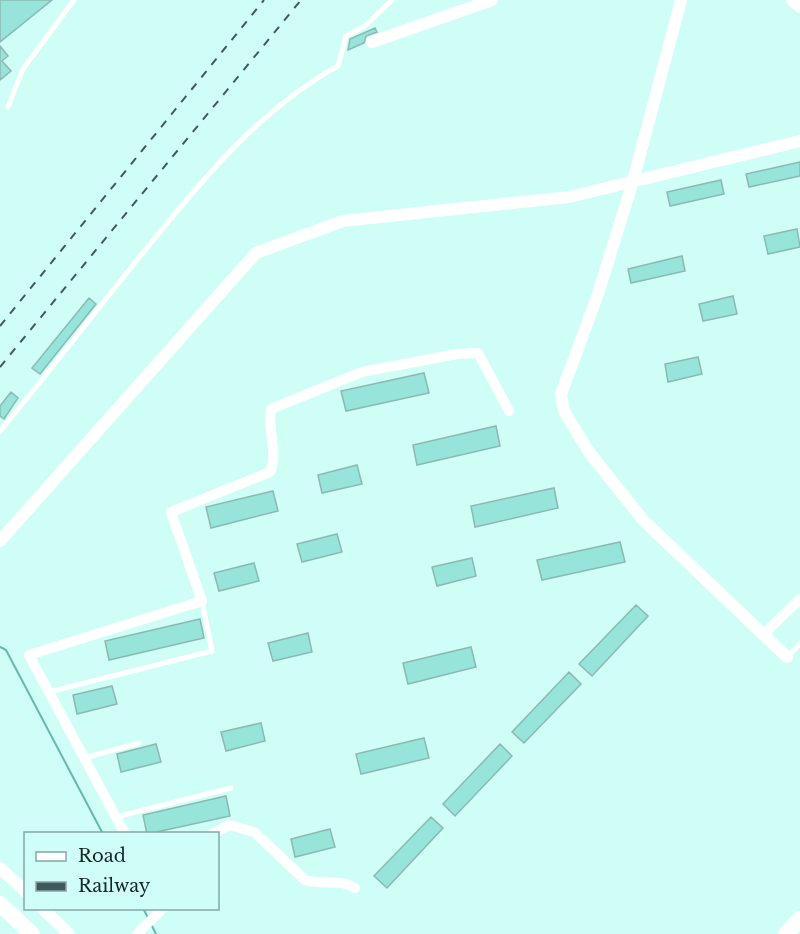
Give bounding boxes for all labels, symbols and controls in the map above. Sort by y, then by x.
legend [24,832,219,910]
text: Road [78,845,126,867]
text: Railway [78,875,151,897]

